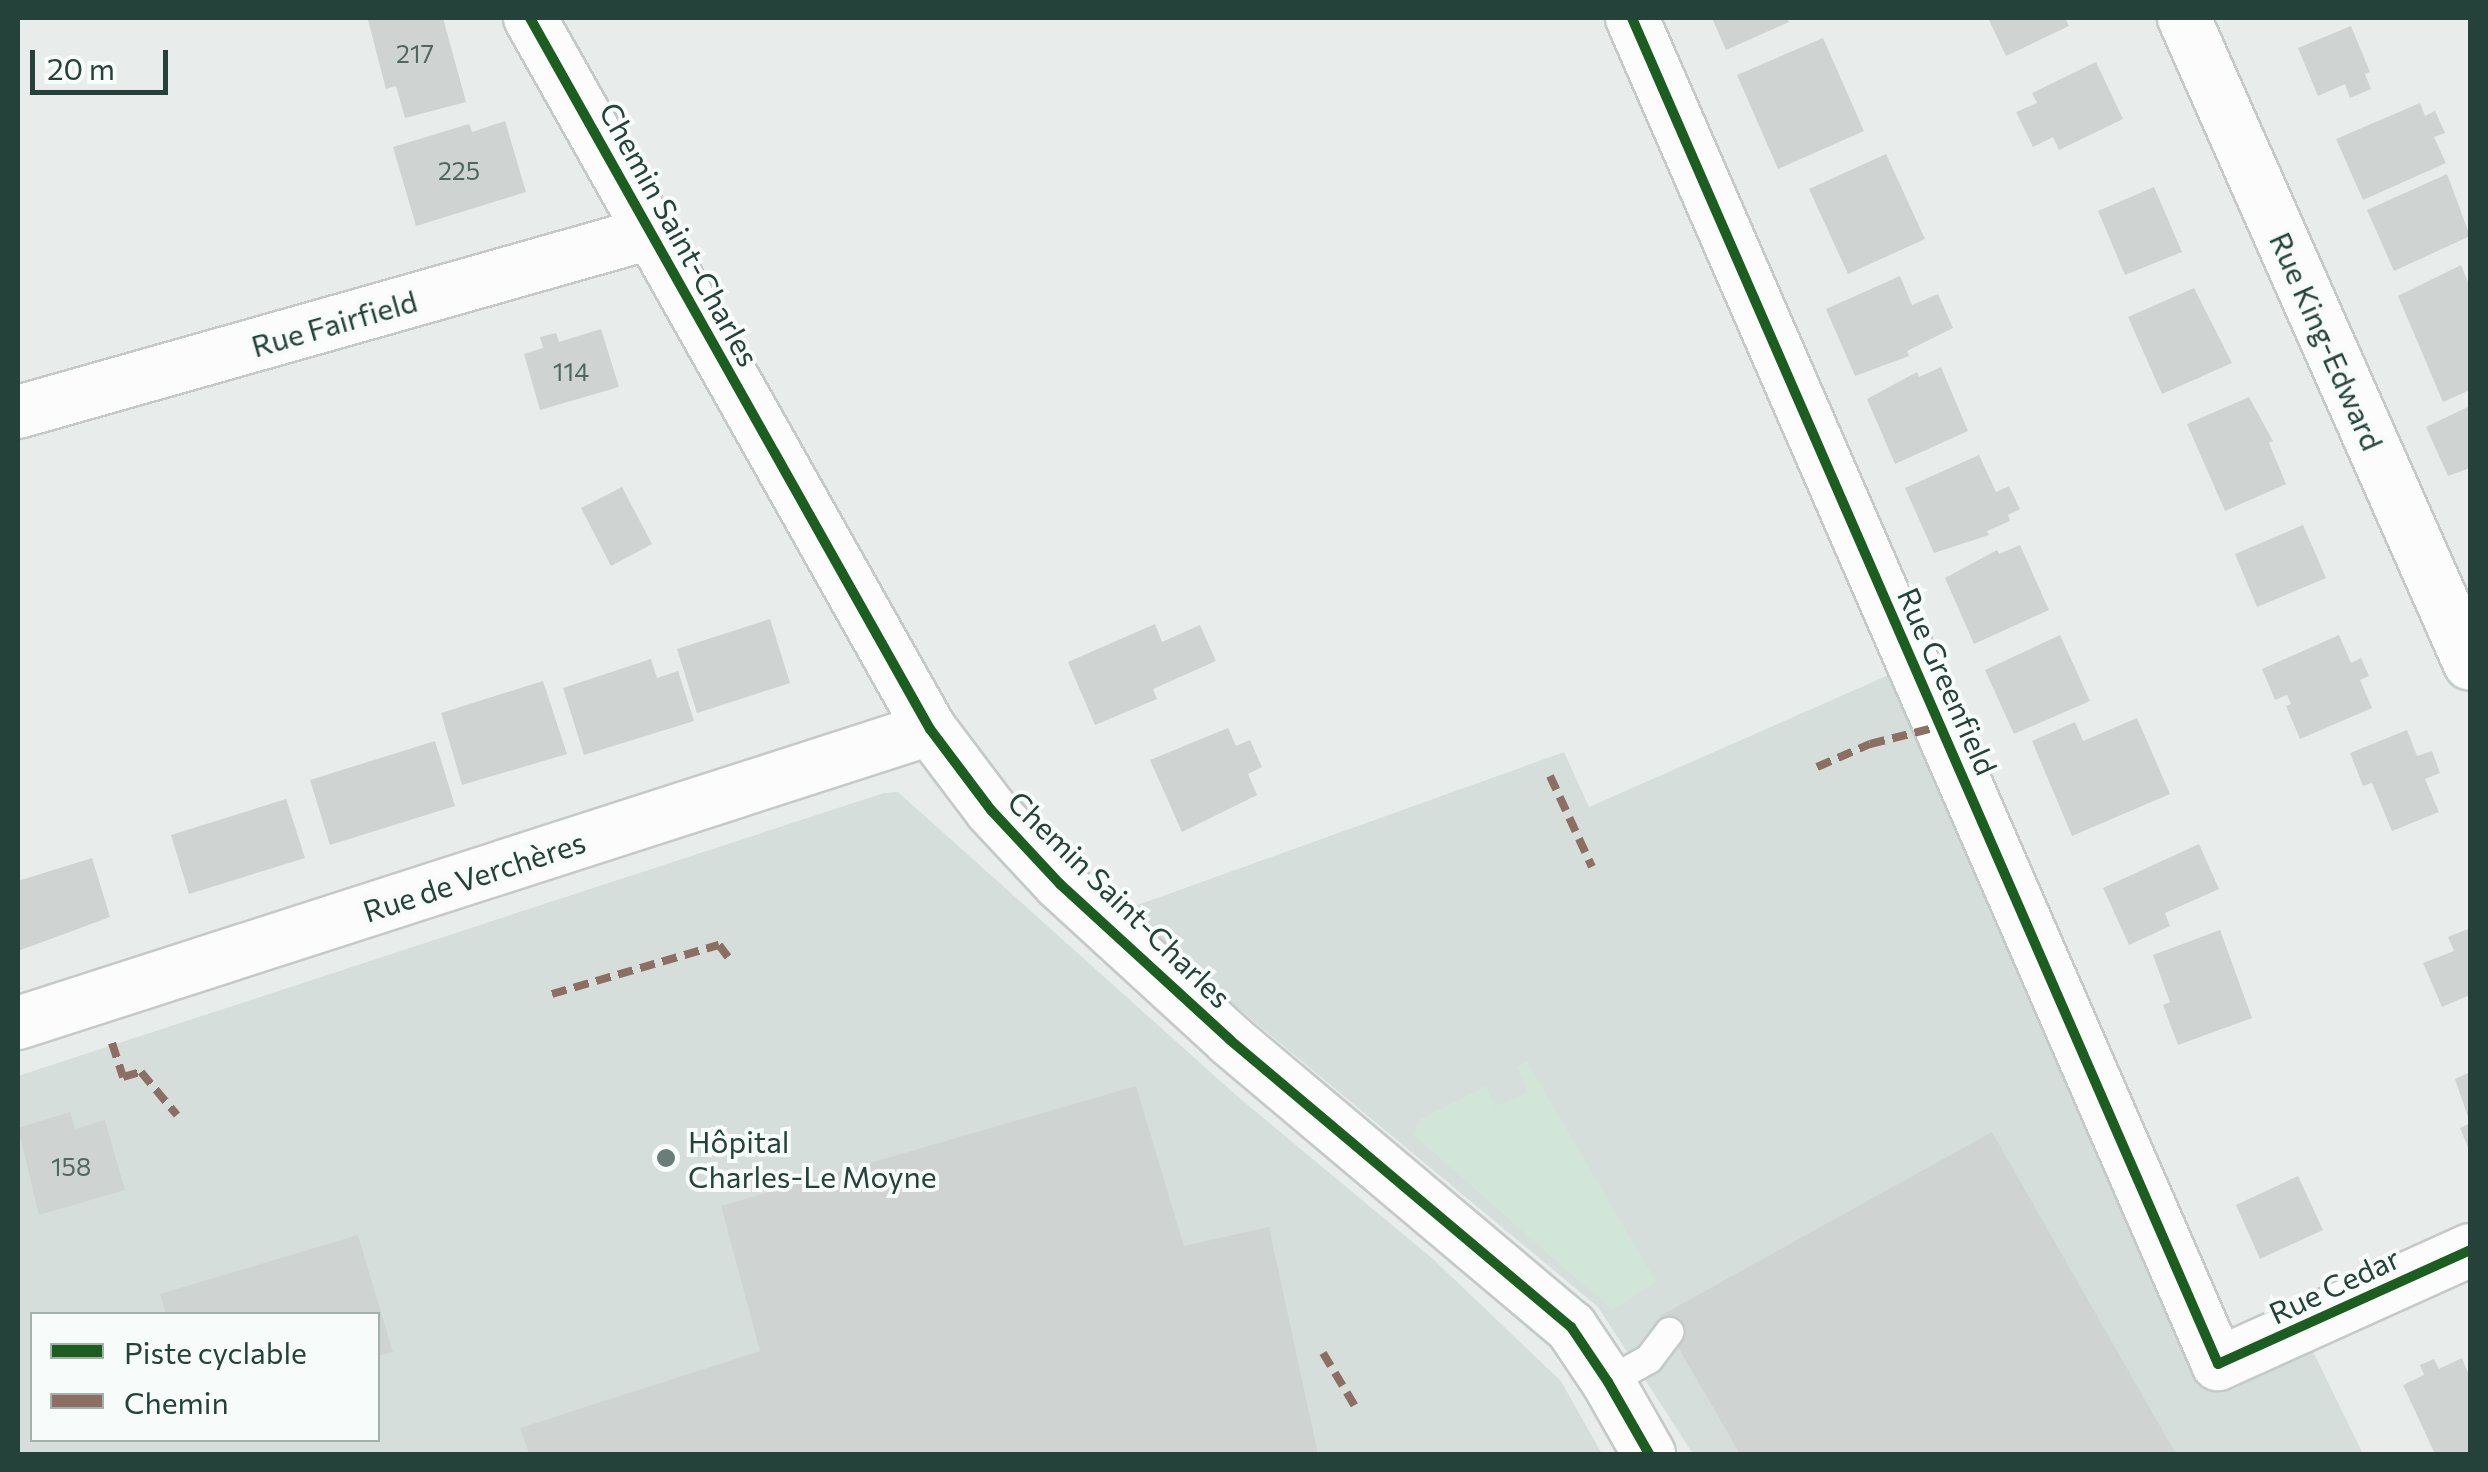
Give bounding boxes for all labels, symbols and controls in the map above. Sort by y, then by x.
scale bar [35,30,172,92]
house number: 217 [396,38,434,68]
text: 20 m [47,49,115,86]
street label: Chemin Saint-Charles [592,96,768,372]
house number: 225 [438,155,480,185]
street label: Rue King-Edward [2263,226,2391,456]
street label: Rue Fairfield [247,282,421,364]
house number: 114 [553,356,589,386]
street label: Rue Greenfield [1891,582,2005,780]
street label: Chemin Saint-Charles [1001,783,1239,1015]
street label: Rue de Verchères [358,823,590,929]
place label: Hôpital Charles-Le Moyne [688,1123,937,1194]
marker: Hôpital Charles-Le Moyne [653,1145,679,1171]
house number: 158 [51,1151,91,1181]
street label: Rue Cedar [2263,1239,2405,1331]
legend [30,1312,380,1442]
text: Piste cyclable [124,1333,307,1370]
text: Chemin [124,1383,229,1420]

